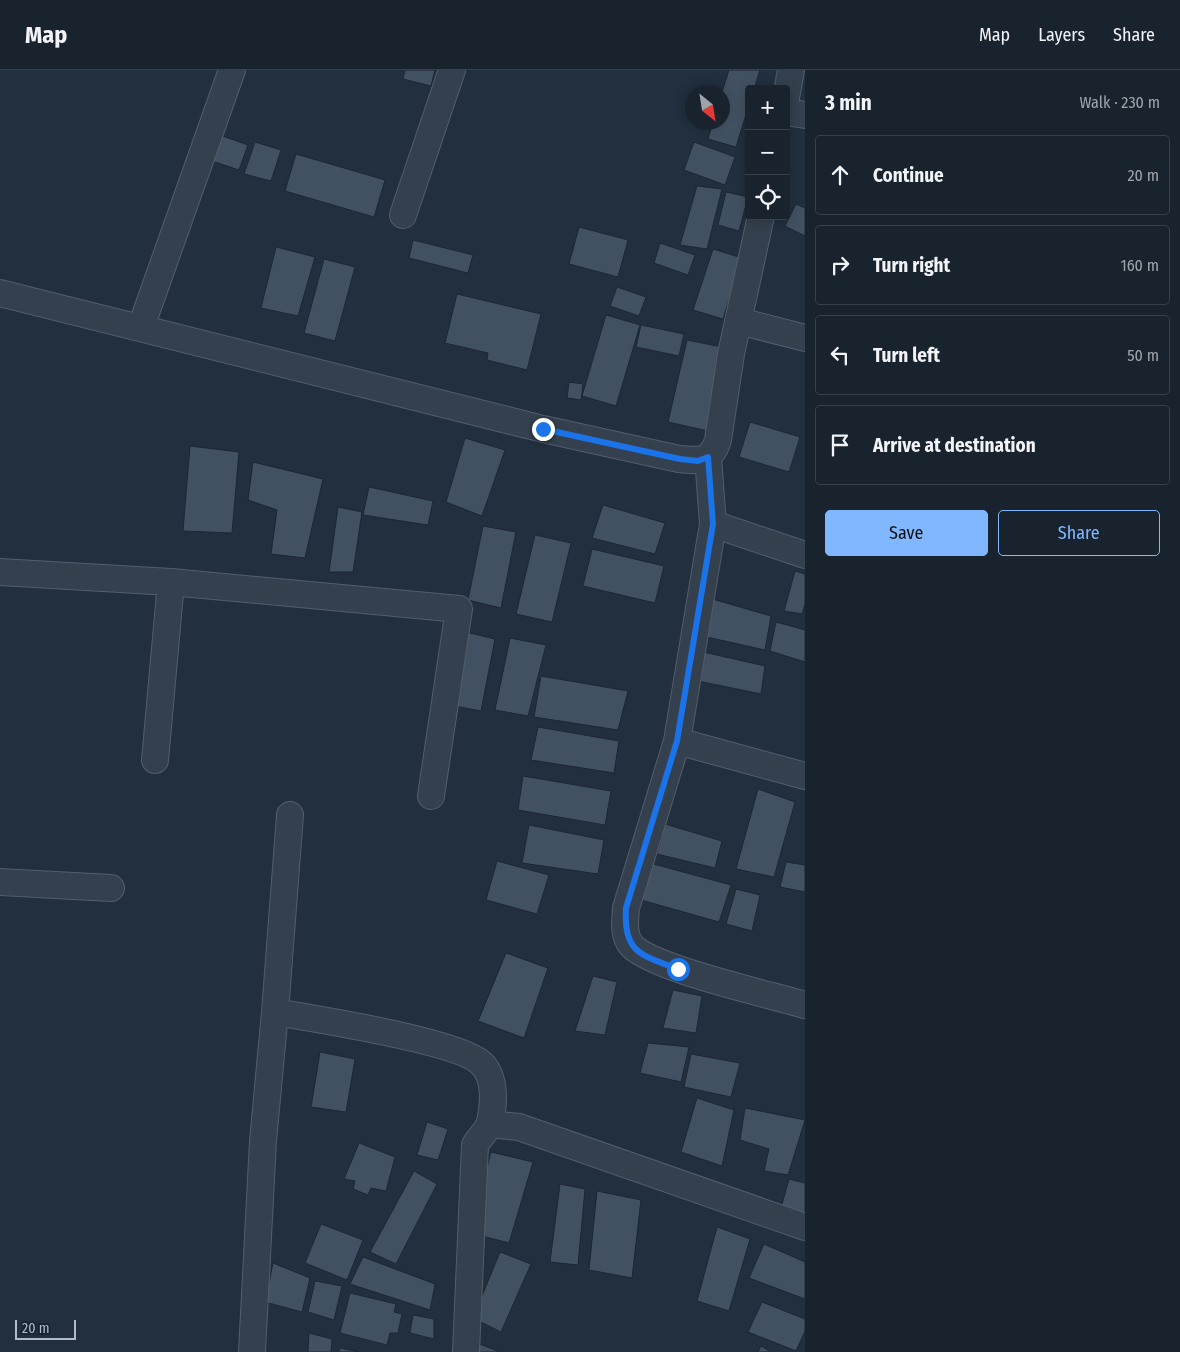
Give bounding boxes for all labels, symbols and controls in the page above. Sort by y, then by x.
text: Map [25,21,67,49]
text: Map [979,24,1010,46]
text: Layers [1038,24,1085,46]
text: Share [1113,24,1155,46]
north arrow [685,85,730,130]
map controls [745,85,790,220]
button: + [745,85,790,130]
text: 3 min [825,90,872,116]
text: Walk · 230 m [1080,93,1160,112]
button: − [745,130,790,175]
icon: ahead [826,161,854,189]
text: Continue [873,164,944,187]
text: 20 m [1128,166,1159,185]
button: locate [745,175,790,220]
icon: right [826,251,854,279]
text: Turn right [873,254,950,277]
text: 160 m [1120,256,1159,275]
icon: left [826,341,854,369]
text: Turn left [873,344,940,367]
text: 50 m [1127,346,1159,365]
route end [532,418,555,441]
icon: arrive [826,431,854,459]
text: Arrive at destination [873,434,1036,457]
button: Save [825,510,988,556]
button: Share [998,510,1160,556]
route start [667,958,690,981]
scale bar [15,1317,76,1340]
text: 20 m [22,1320,50,1337]

